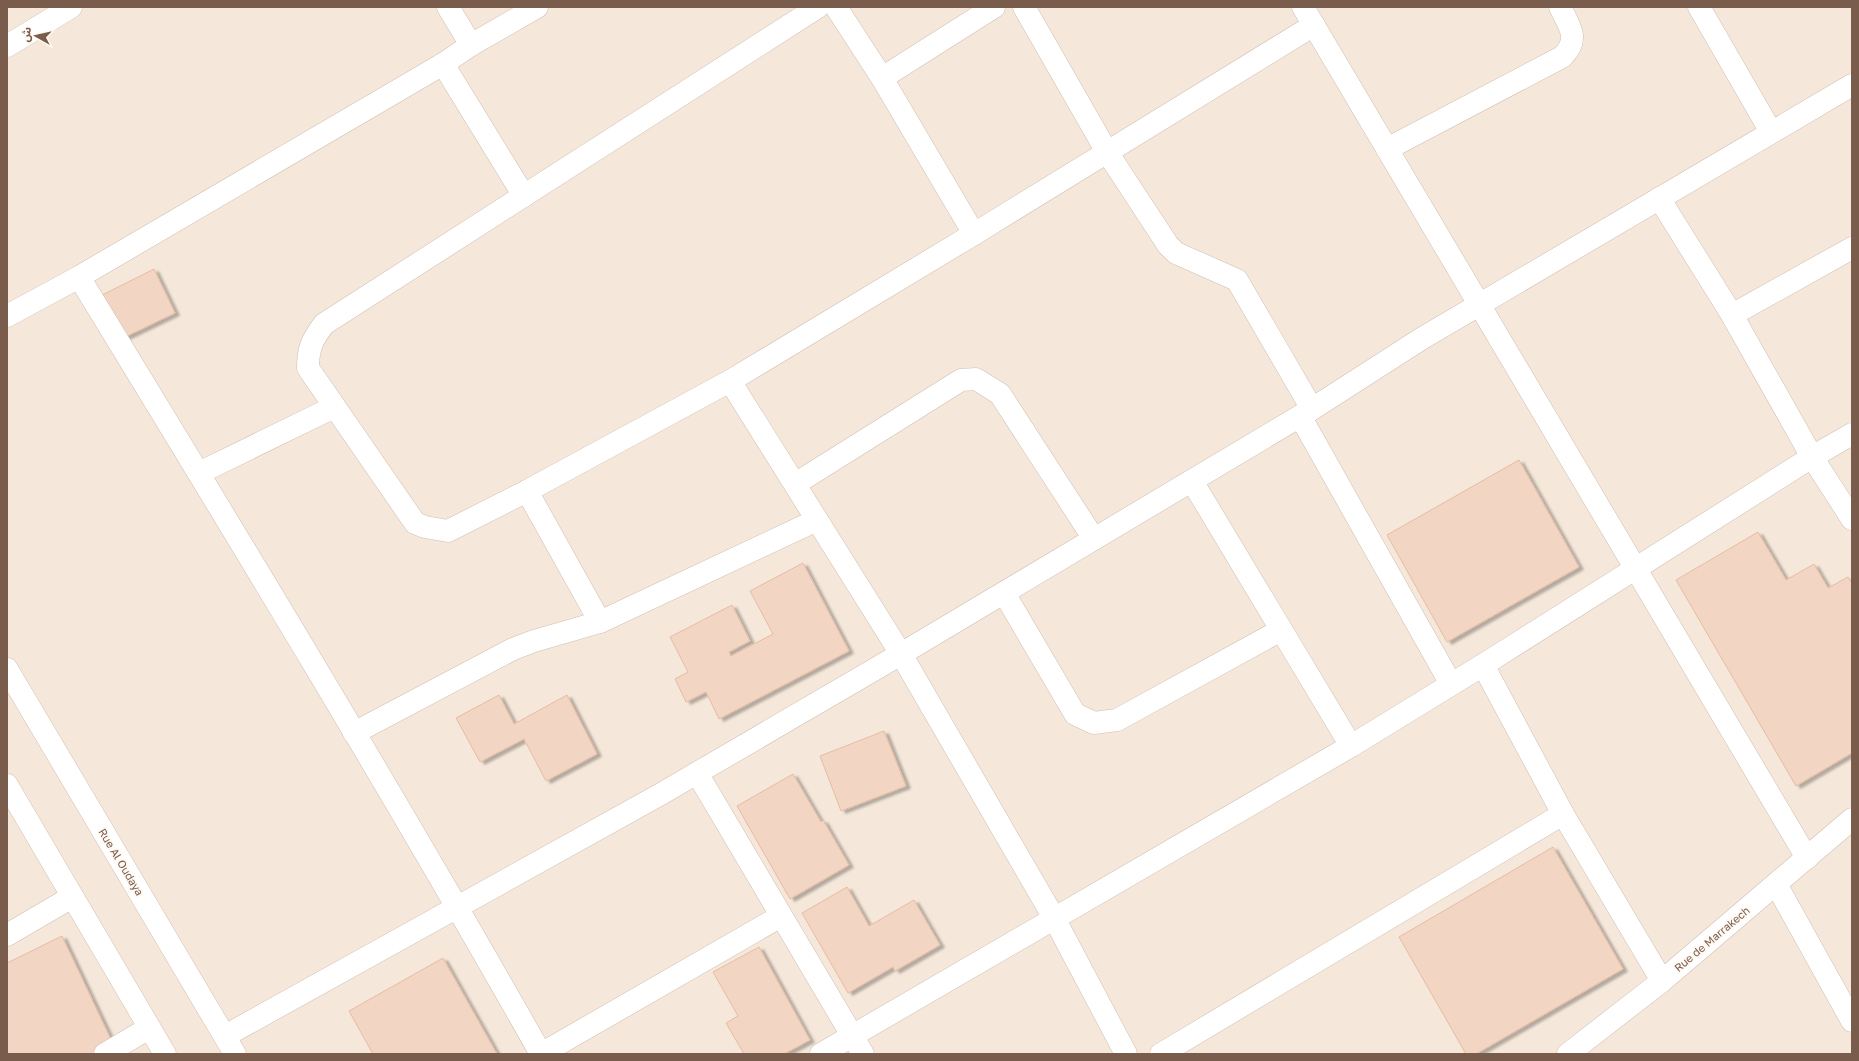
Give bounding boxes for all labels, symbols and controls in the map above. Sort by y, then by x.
north arrow [16,16,56,56]
text: ش [18,26,34,43]
street label: Rue Al Oudaya [96,826,147,898]
street label: Rue de Marrakech [1671,903,1752,974]

